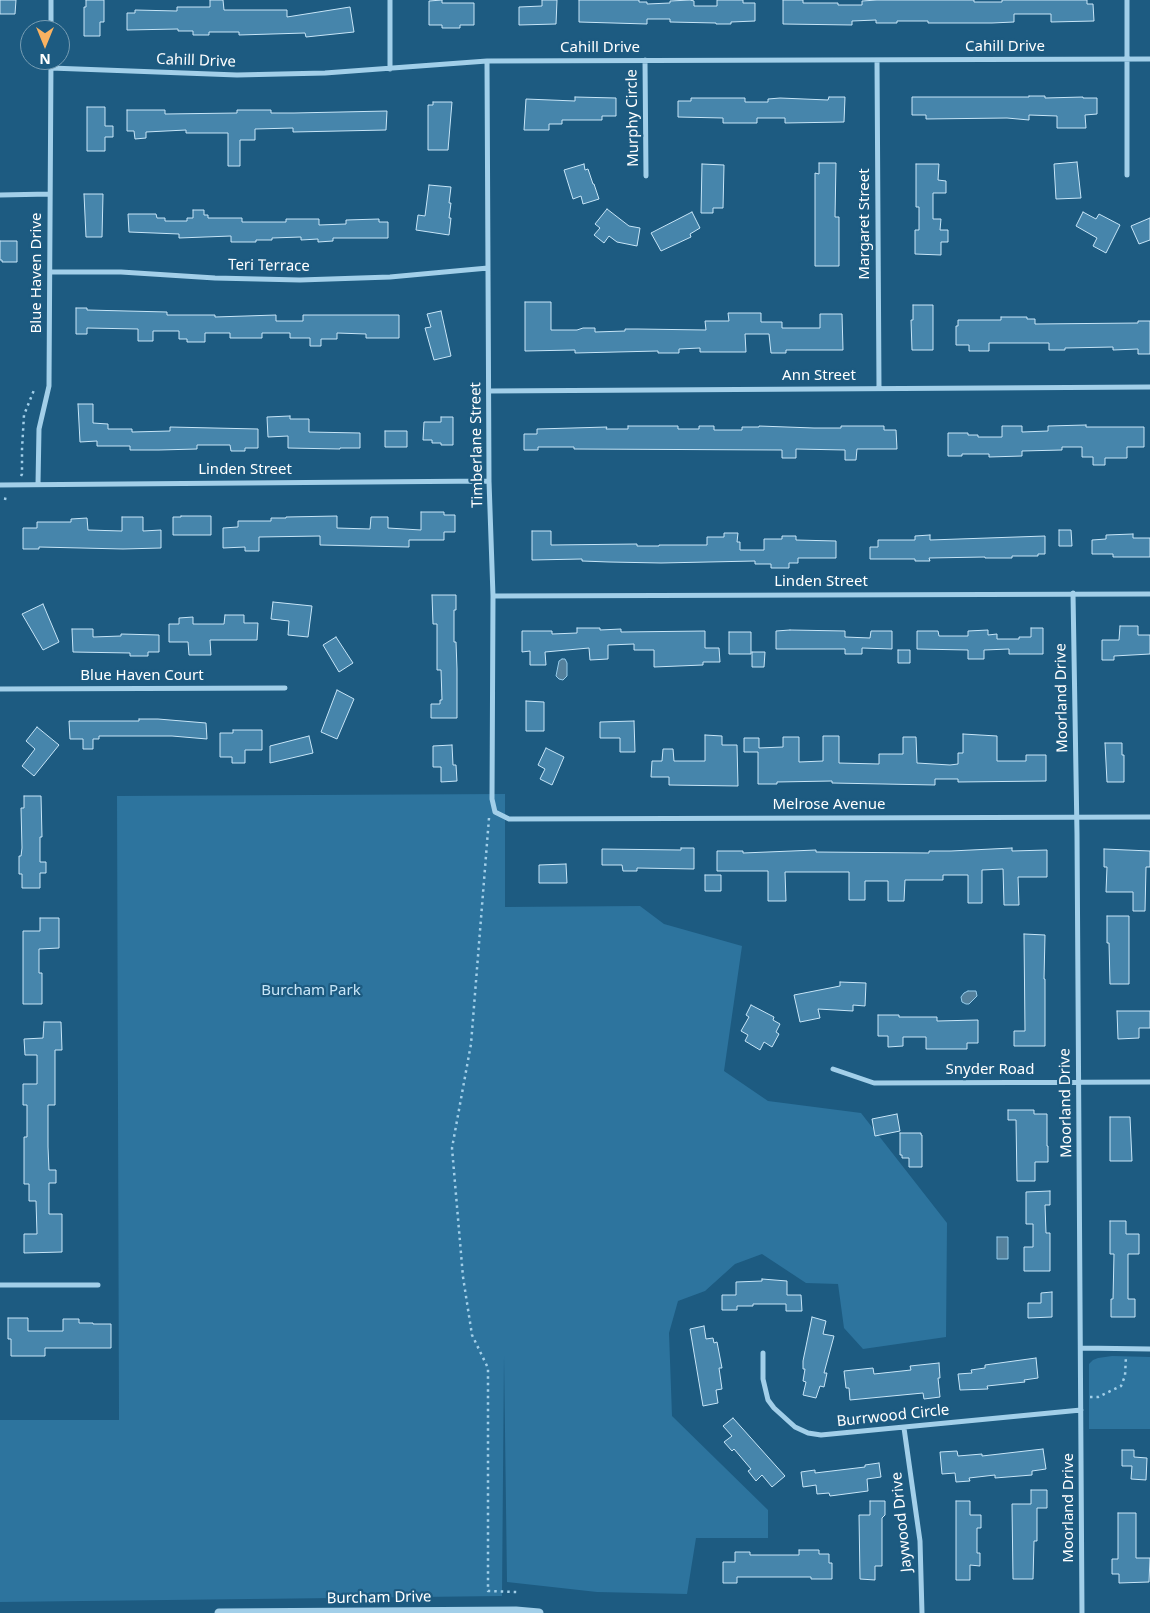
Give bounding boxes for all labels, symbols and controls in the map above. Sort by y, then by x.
north arrow [20,20,70,70]
street label: Cahill Drive [965,38,1045,56]
street label: Cahill Drive [560,39,640,57]
text: N [39,50,51,69]
street label: Cahill Drive [156,51,236,71]
street label: Murphy Circle [623,69,643,167]
street label: Margaret Street [856,168,874,280]
street label: Blue Haven Drive [28,212,46,334]
street label: Teri Terrace [228,256,310,276]
street label: Ann Street [782,367,856,385]
street label: Timberlane Street [467,382,487,508]
street label: Linden Street [198,461,292,479]
street label: Linden Street [774,573,868,591]
street label: Moorland Drive [1052,643,1072,753]
street label: Blue Haven Court [80,667,204,685]
street label: Melrose Avenue [772,796,886,814]
park label: Burcham Park [261,982,361,1000]
street label: Moorland Drive [1056,1048,1076,1158]
street label: Snyder Road [946,1061,1034,1079]
street label: Burrwood Circle [836,1401,950,1431]
street label: Moorland Drive [1060,1453,1078,1563]
street label: Jaywood Drive [888,1471,916,1573]
street label: Burcham Drive [326,1588,432,1608]

